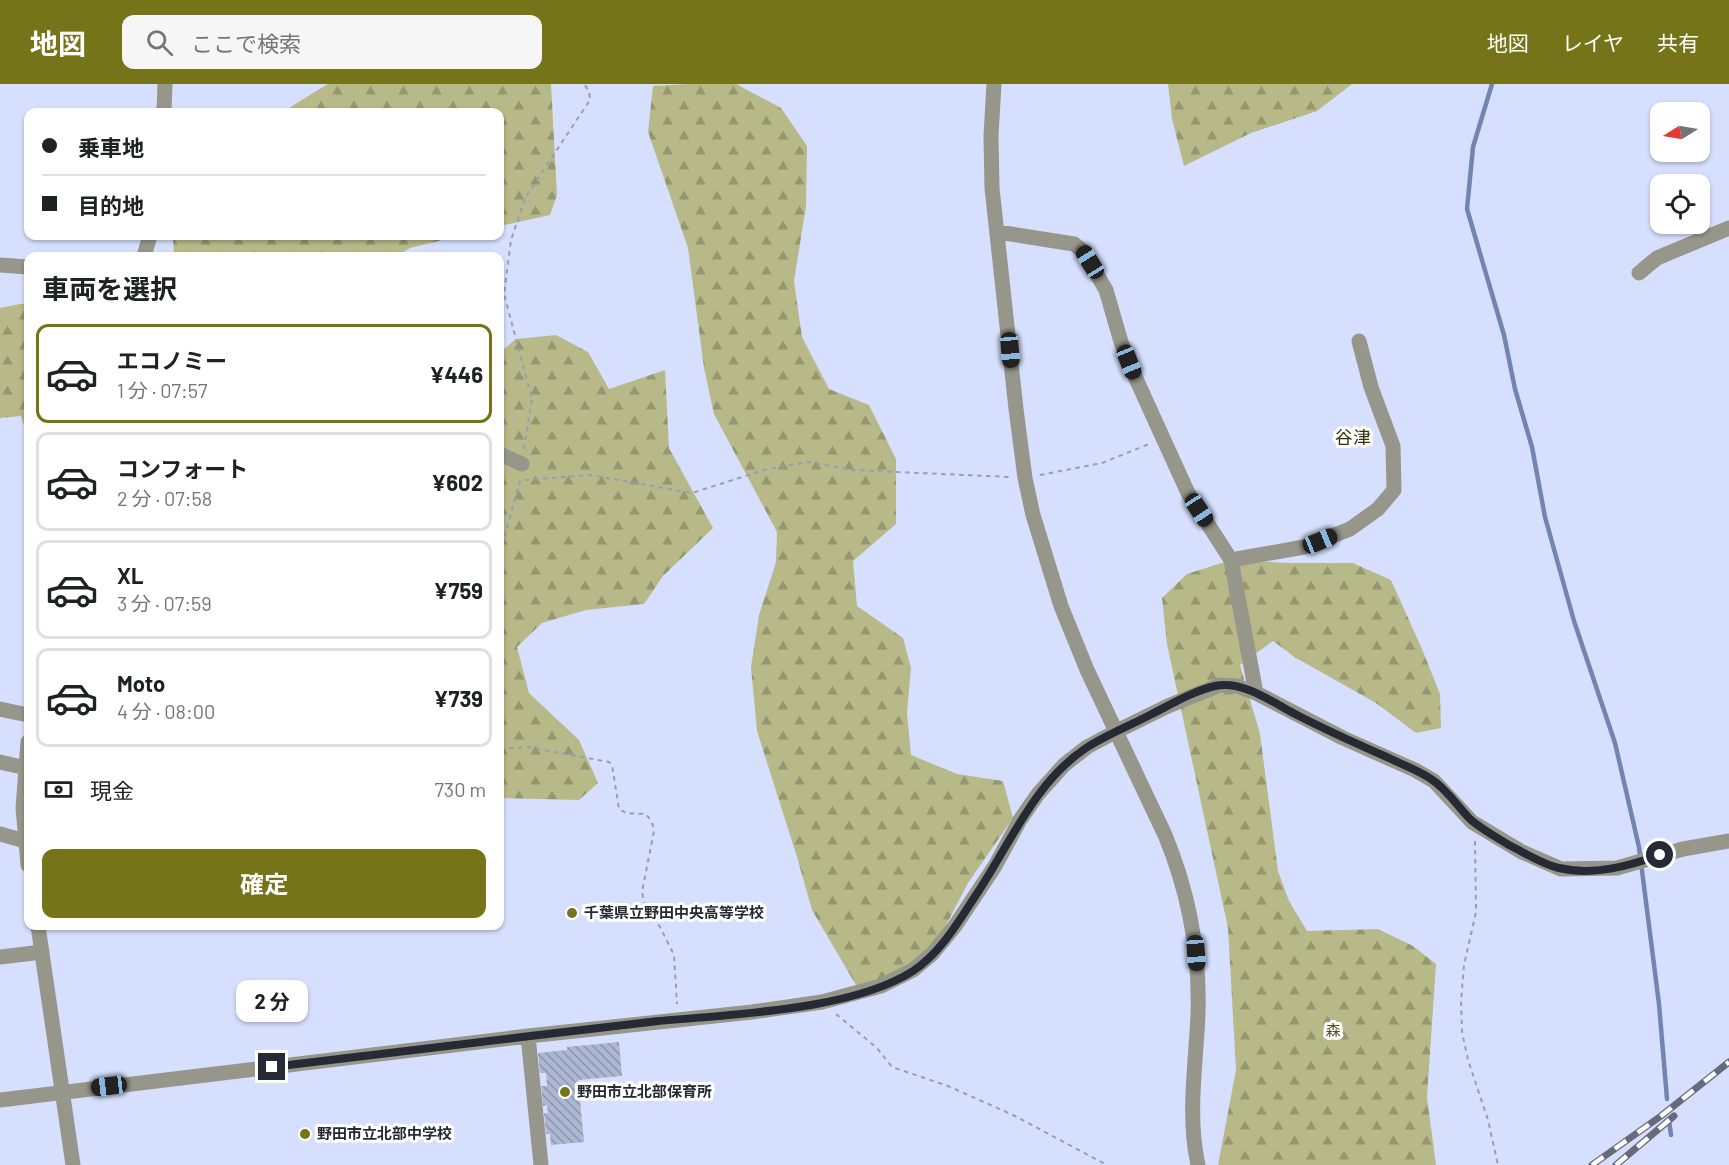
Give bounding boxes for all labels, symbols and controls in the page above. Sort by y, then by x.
search box [122,15,542,69]
text: 地図 [30,26,86,60]
icon: search [143,26,176,59]
text: ここで検索 [191,30,301,56]
text: 地図 [1487,30,1529,55]
text: レイヤ [1562,30,1624,55]
text: 共有 [1657,30,1699,55]
north arrow [1650,102,1710,162]
map controls [1650,102,1710,234]
text: 乗車地 [78,134,144,160]
button: locate [1650,174,1710,234]
text: 目的地 [78,192,144,218]
car [1073,242,1107,282]
text: 車両を選択 [42,272,177,304]
car [999,331,1021,369]
car [1114,342,1144,382]
icon: car [45,347,99,401]
text: エコノミー [117,347,227,373]
text: ¥446 [429,361,483,387]
text: 1 分 · 07:57 [117,378,207,402]
district label: 谷津 [1335,426,1371,448]
icon: car [45,455,99,509]
text: コンフォート [117,455,248,481]
text: ¥602 [431,469,483,495]
text: 2 分 · 07:58 [117,486,212,510]
car [1182,490,1216,530]
car [1300,526,1340,556]
text: XL [117,562,143,588]
icon: car [45,563,99,617]
text: ¥759 [433,577,483,603]
text: 3 分 · 07:59 [117,591,212,615]
text: Moto [117,670,165,696]
icon: car [45,671,99,725]
text: ¥739 [433,685,483,711]
text: 4 分 · 08:00 [117,699,215,723]
icon: cash [42,773,75,806]
text: 現金 [90,777,134,803]
text: 730 m [434,777,486,801]
route start [1646,841,1673,868]
button: 確定 [42,849,486,918]
place label: 千葉県立野田中央高等学校 [584,903,764,921]
marker: 千葉県立野田中央高等学校 [565,906,579,920]
car [1186,934,1206,972]
callout: 2 分 [236,980,308,1022]
text: 2 分 [254,989,290,1013]
park label: 森 [1325,1021,1341,1039]
route end [258,1053,285,1080]
car [90,1075,128,1097]
place label: 野田市立北部保育所 [577,1082,712,1100]
marker: 野田市立北部保育所 [558,1085,572,1099]
place label: 野田市立北部中学校 [317,1124,452,1142]
marker: 野田市立北部中学校 [298,1127,312,1141]

